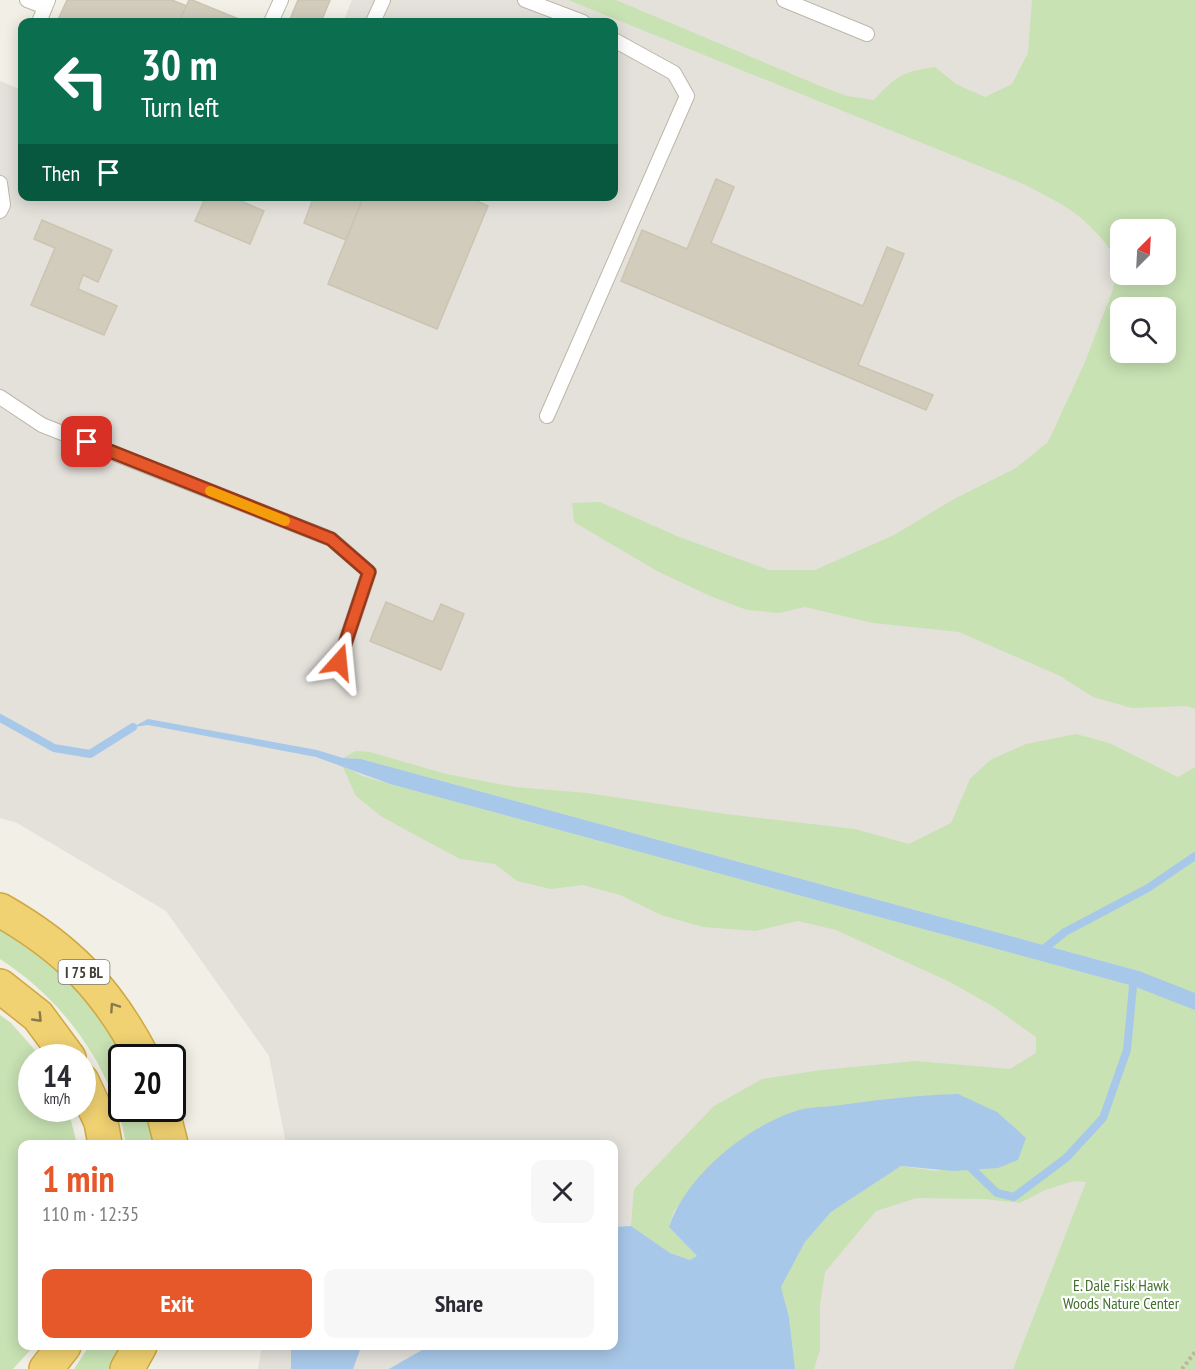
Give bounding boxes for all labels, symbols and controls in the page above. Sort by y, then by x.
text: 30 m [141,37,218,92]
icon: left [42,42,120,120]
text: Turn left [141,90,219,124]
icon: arrive [92,156,125,189]
text: Then [42,159,80,187]
north arrow [1110,219,1176,285]
map controls [1110,219,1176,363]
button: search [1110,297,1176,363]
pin [61,416,112,467]
icon: arrive [70,425,103,458]
position arrow [307,630,371,694]
road number: I 75 BL [58,960,110,984]
one-way arrow [109,1003,121,1013]
one-way arrow [31,1012,42,1022]
speed limit sign: 20 [108,1044,186,1122]
text: 14 [43,1056,71,1095]
text: km/h [44,1089,70,1108]
text: 1 min [42,1155,115,1202]
button: close [531,1160,594,1223]
text: 110 m · 12:35 [42,1201,139,1227]
button: Exit [42,1269,312,1338]
button: Share [324,1269,594,1338]
park label: E. Dale Fisk Hawk Woods Nature Center [1063,1275,1180,1313]

